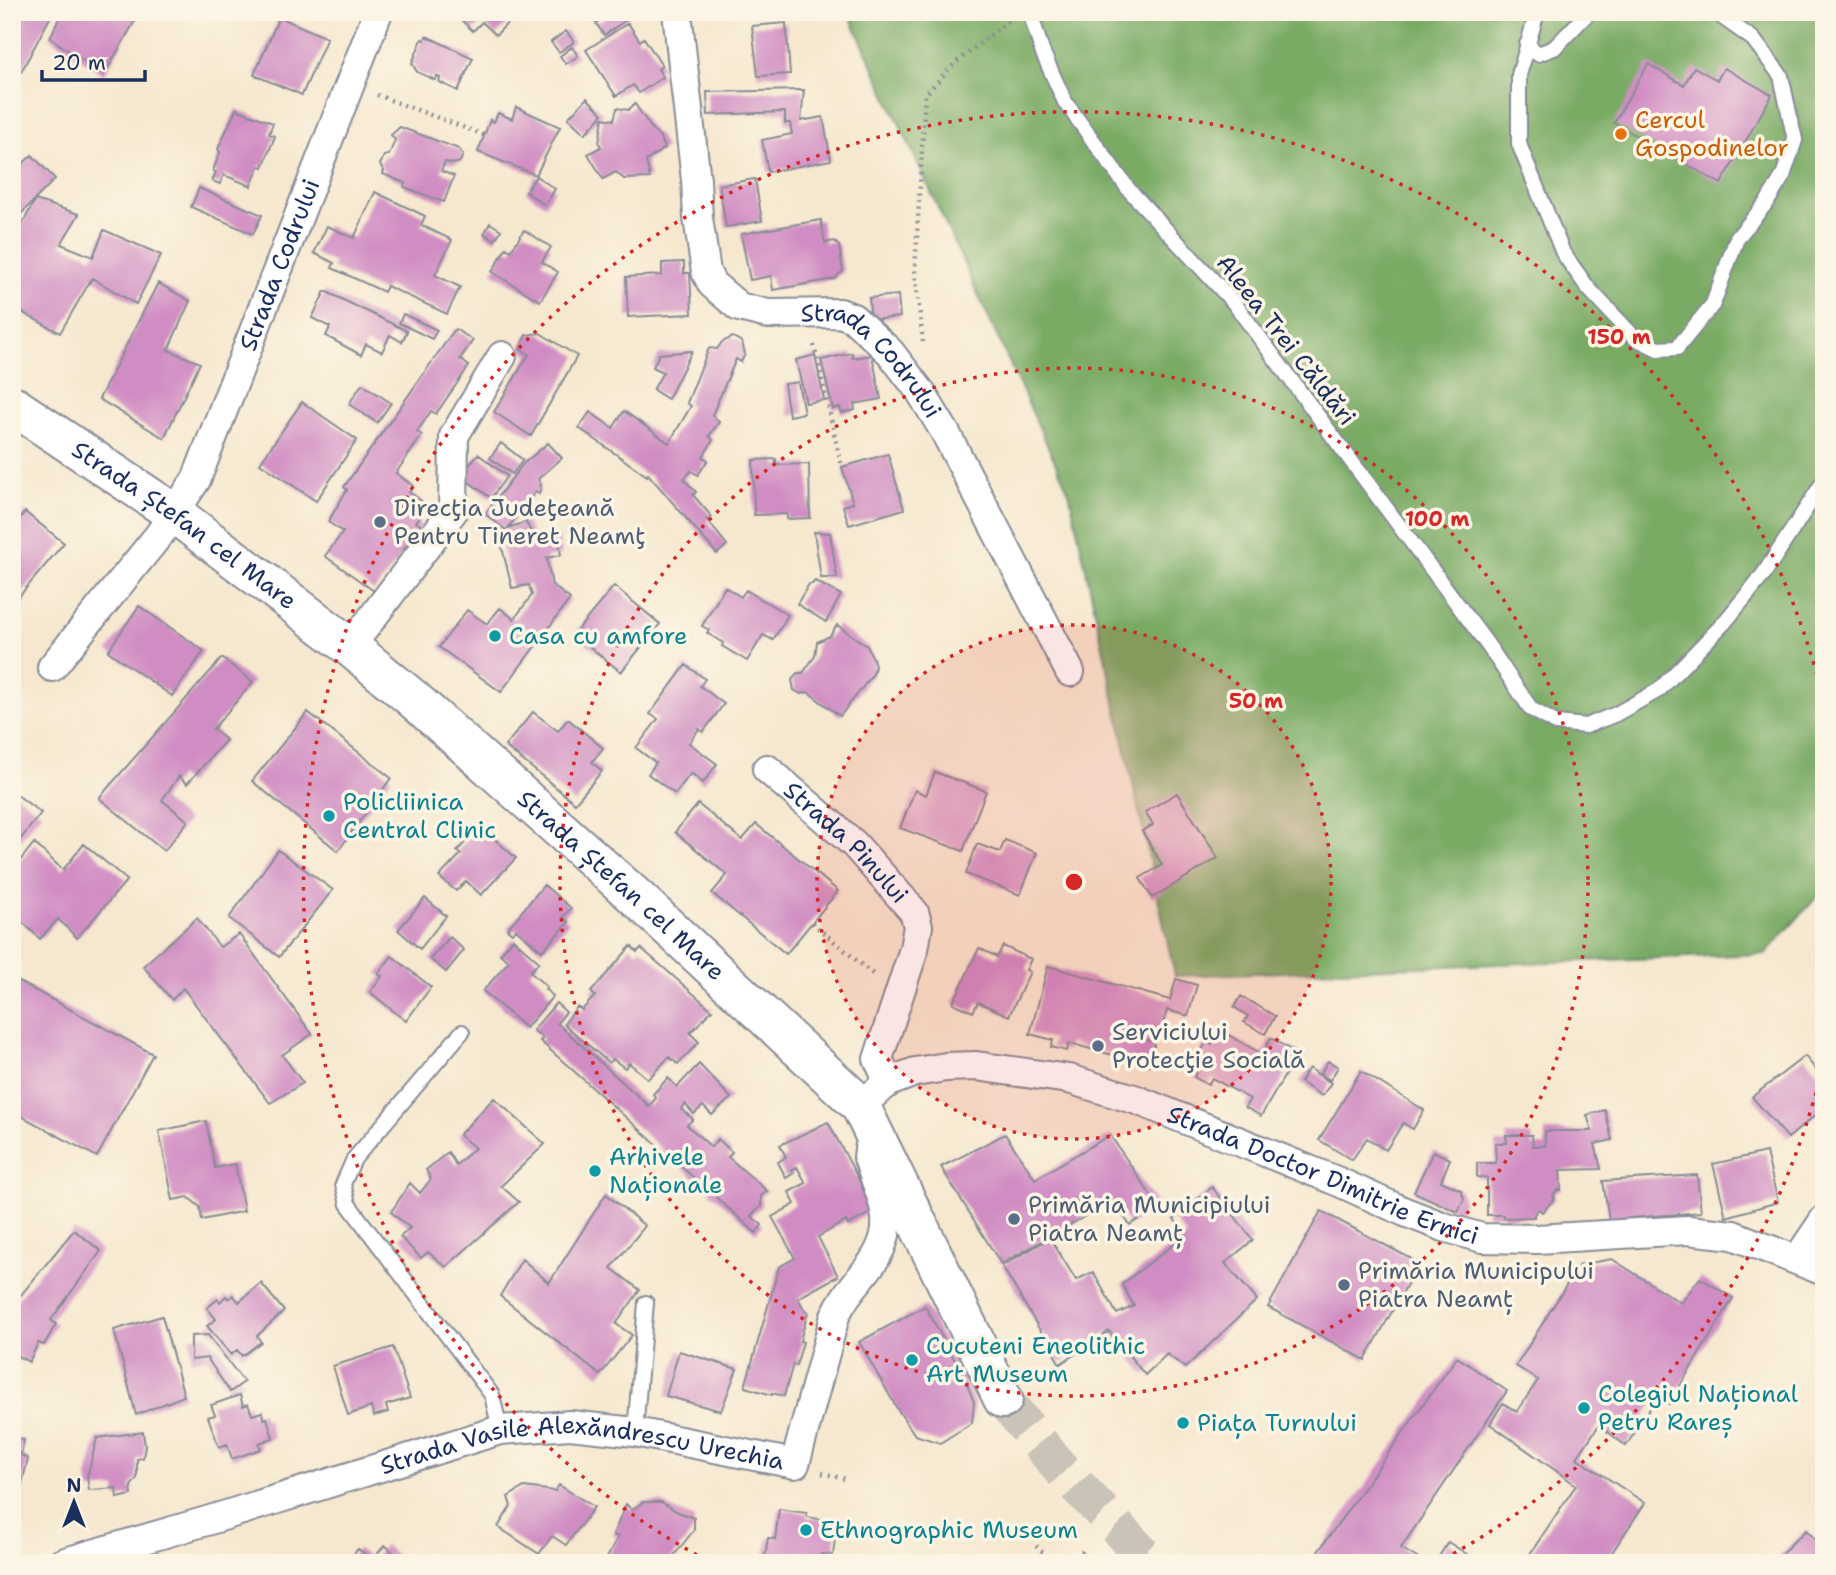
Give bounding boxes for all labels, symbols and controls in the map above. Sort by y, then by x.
scale bar [42,38,145,82]
text: 20 m [52,49,106,77]
place label: Cercul Gospodinelor [1635,104,1789,164]
marker: Cercul Gospodinelor [1613,126,1629,142]
street label: Strada Codrului [232,174,328,355]
street label: Aleea Trei Căldări [1209,248,1363,432]
street label: Strada Codrului [800,296,949,424]
text: 150 m [1587,323,1651,351]
street label: Strada Ștefan cel Mare [66,433,303,617]
place label: Direcţia Judeţeană Pentru Tineret Neamţ [394,492,646,552]
text: 100 m [1405,505,1469,533]
marker: Direcţia Judeţeană Pentru Tineret Neamţ [372,514,388,530]
place label: Casa cu amfore [509,620,688,652]
marker: Casa cu amfore [487,628,503,644]
text: 50 m [1229,687,1283,715]
street label: Strada Pinului [777,774,915,910]
street label: Strada Ștefan cel Mare [510,783,732,988]
place label: Policliinica Central Clinic [343,786,496,846]
marker: Policliinica Central Clinic [321,808,337,824]
centre of rings [1062,870,1086,894]
place label: Serviciului Protecţie Socială [1112,1016,1305,1076]
marker: Serviciului Protecţie Socială [1090,1038,1106,1054]
street label: Strada Doctor Dimitrie Ernici [1162,1098,1482,1252]
place label: Arhivele Naționale [609,1141,723,1201]
marker: Arhivele Naționale [587,1163,603,1179]
place label: Primăria Municipiului Piatra Neamț [1028,1189,1271,1249]
marker: Primăria Municipiului Piatra Neamț [1006,1211,1022,1227]
place label: Primăria Municipului Piatra Neamț [1358,1255,1594,1315]
marker: Primăria Municipului Piatra Neamț [1336,1277,1352,1293]
place label: Cucuteni Eneolithic Art Museum [926,1330,1145,1390]
marker: Cucuteni Eneolithic Art Museum [904,1352,920,1368]
place label: Colegiul Național Petru Rareș [1598,1378,1799,1438]
marker: Colegiul Național Petru Rareș [1576,1400,1592,1416]
place label: Piața Turnului [1197,1407,1357,1439]
text: Strada Vasile Alexăndrescu Urechia [376,1409,787,1482]
marker: Piața Turnului [1175,1415,1191,1431]
street label: Strada Vasile Alexăndrescu Urechia [376,1449,788,1485]
north arrow [38,1466,108,1536]
text: N [66,1473,82,1498]
place label: Ethnographic Museum [820,1514,1078,1546]
marker: Ethnographic Museum [798,1522,814,1538]

